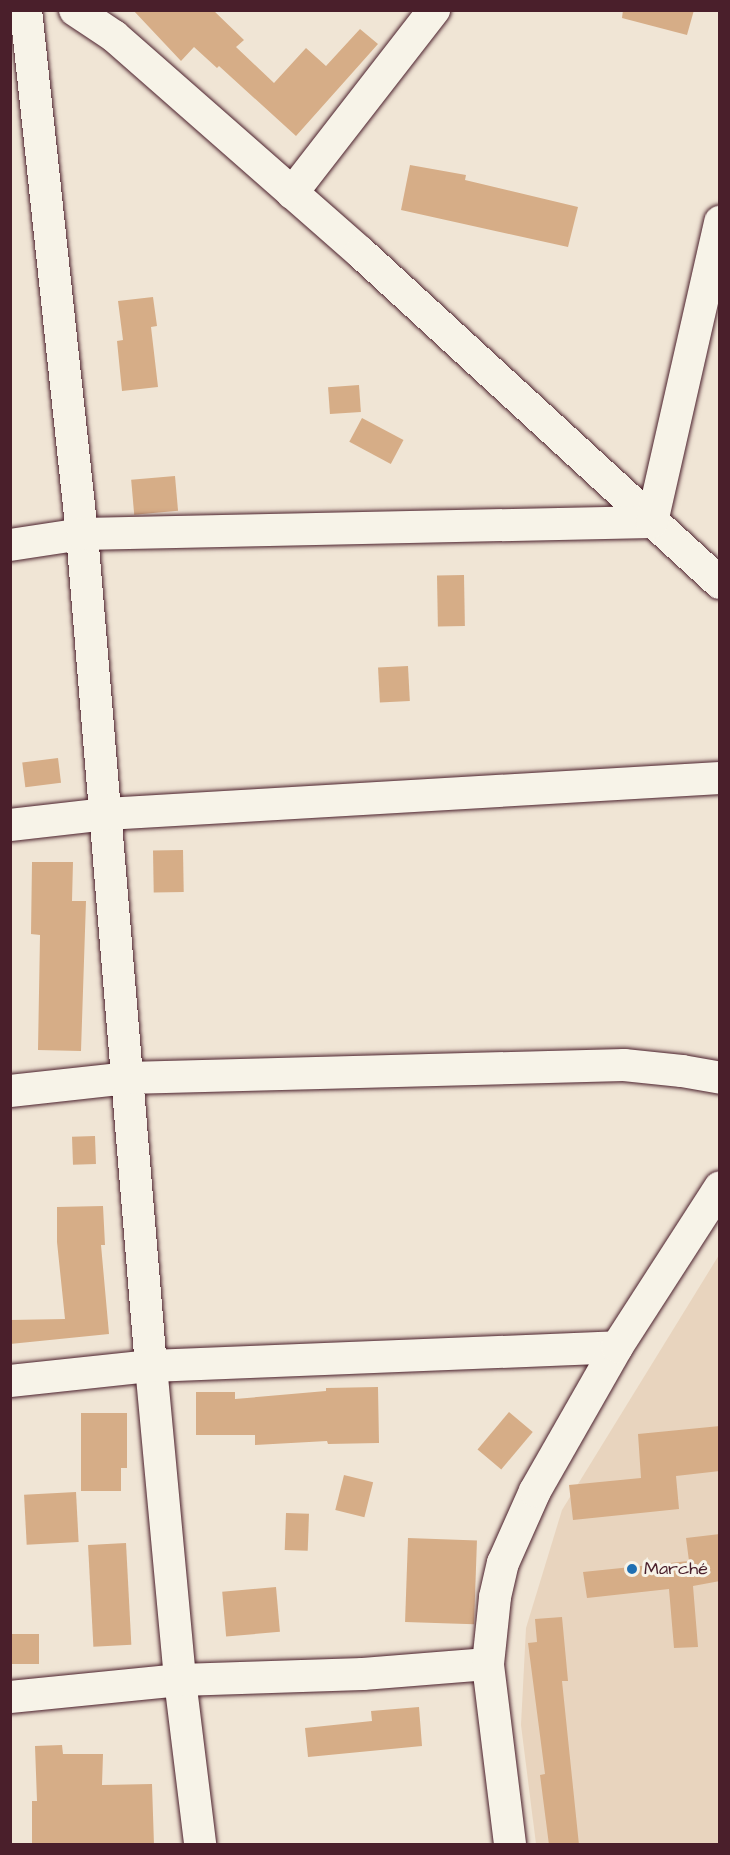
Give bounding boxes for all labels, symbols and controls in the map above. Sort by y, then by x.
place label: Marché [644,1558,708,1580]
marker: Marché [625,1562,639,1576]

